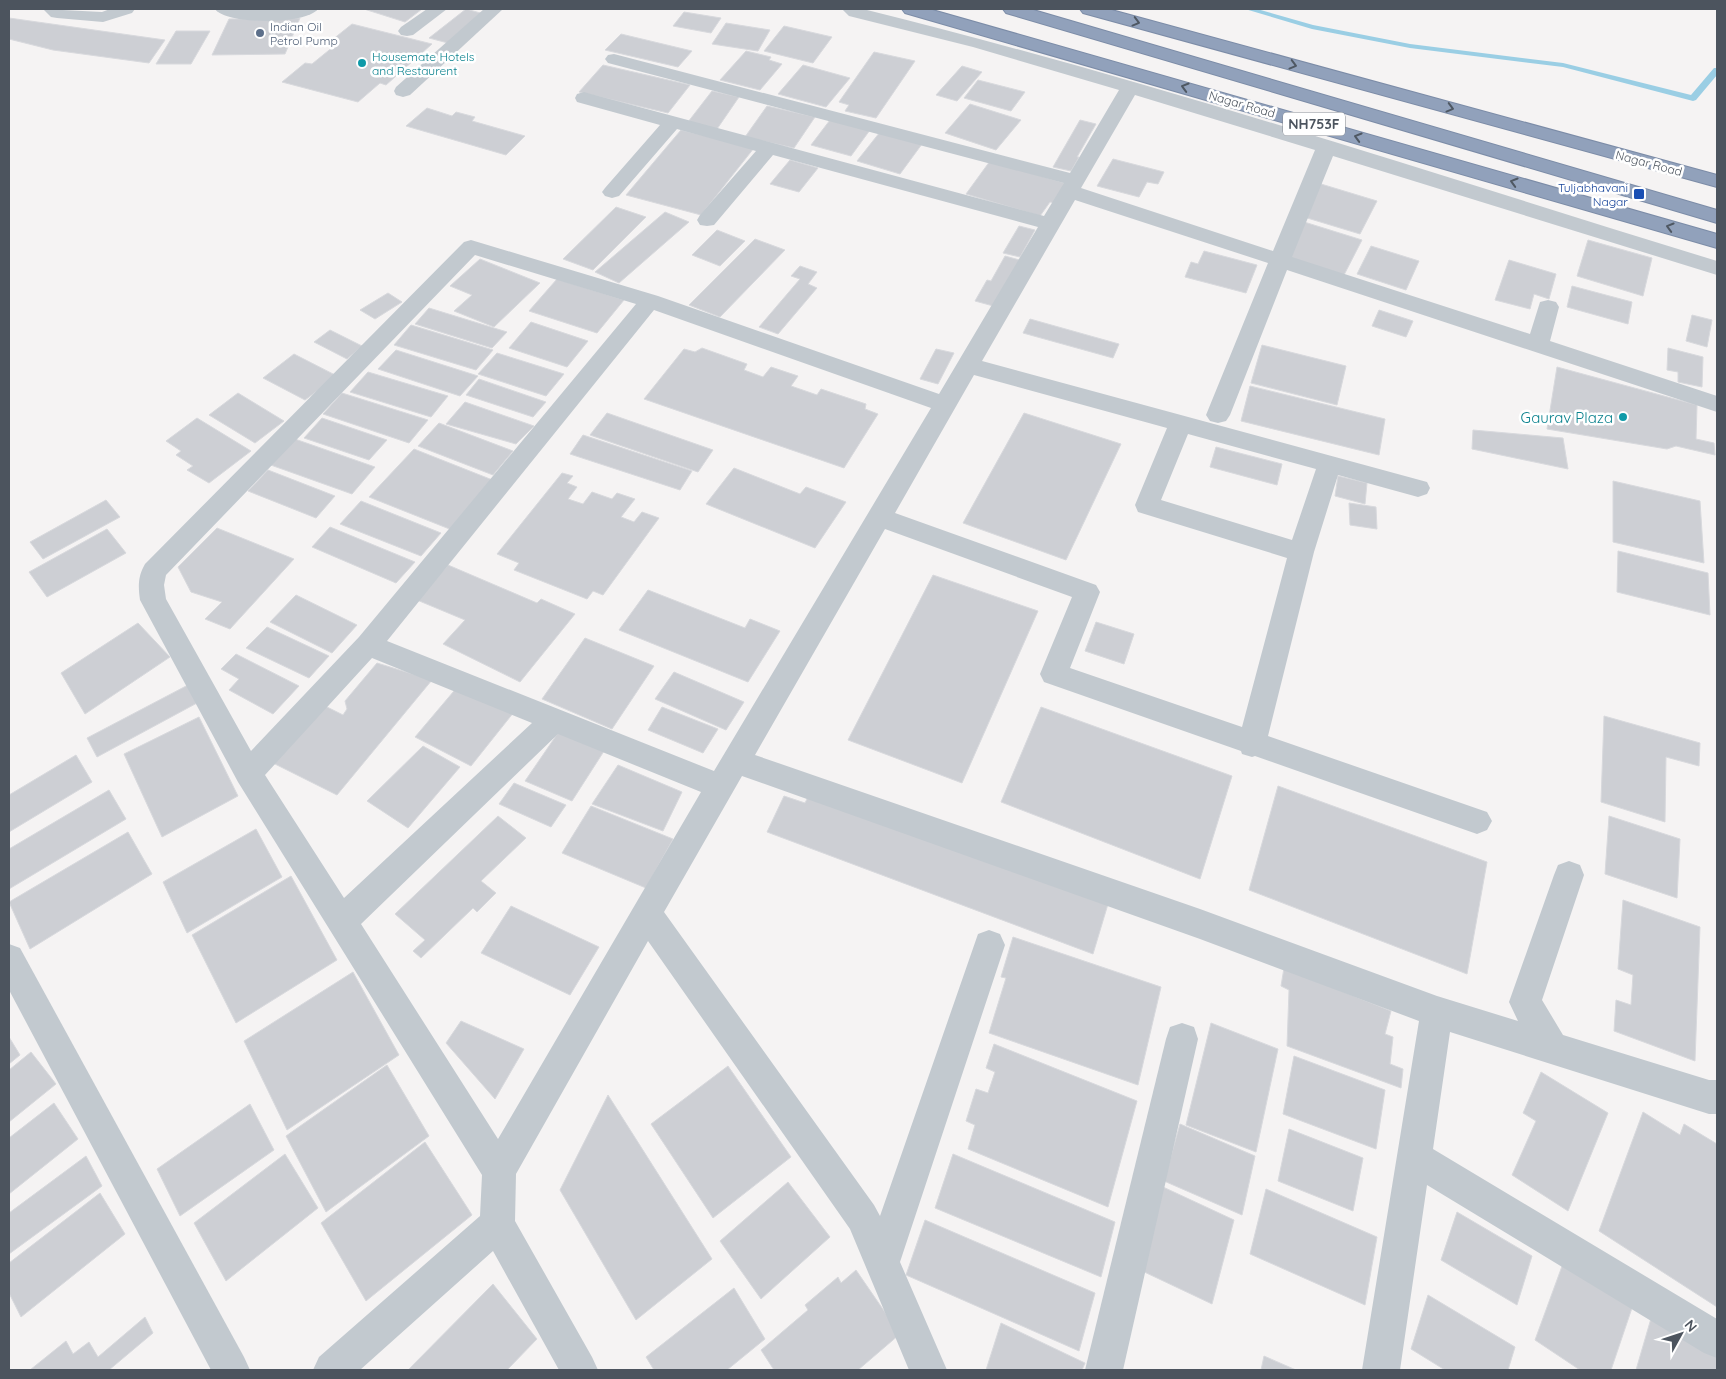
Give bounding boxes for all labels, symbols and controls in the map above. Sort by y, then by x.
one-way arrow [1132,16,1140,26]
place label: Indian Oil Petrol Pump [270,19,338,48]
marker: Indian Oil Petrol Pump [254,27,266,39]
place label: Housemate Hotels and Restaurent [372,49,475,78]
marker: Housemate Hotels and Restaurent [356,57,368,69]
one-way arrow [1289,59,1297,69]
one-way arrow [1181,82,1190,93]
street label: Nagar Road [1207,87,1277,121]
one-way arrow [1445,102,1453,112]
road number: NH753F [1283,112,1345,136]
one-way arrow [1354,132,1363,143]
street label: Nagar Road [1614,147,1684,179]
one-way arrow [1510,177,1519,188]
place label: Tuljabhavani Nagar [1558,180,1628,209]
marker: Tuljabhavani Nagar [1632,187,1646,201]
one-way arrow [1666,222,1675,233]
place label: Gaurav Plaza [1521,408,1613,427]
marker: Gaurav Plaza [1617,411,1629,423]
north arrow [1656,1309,1706,1359]
text: N [1681,1316,1701,1335]

